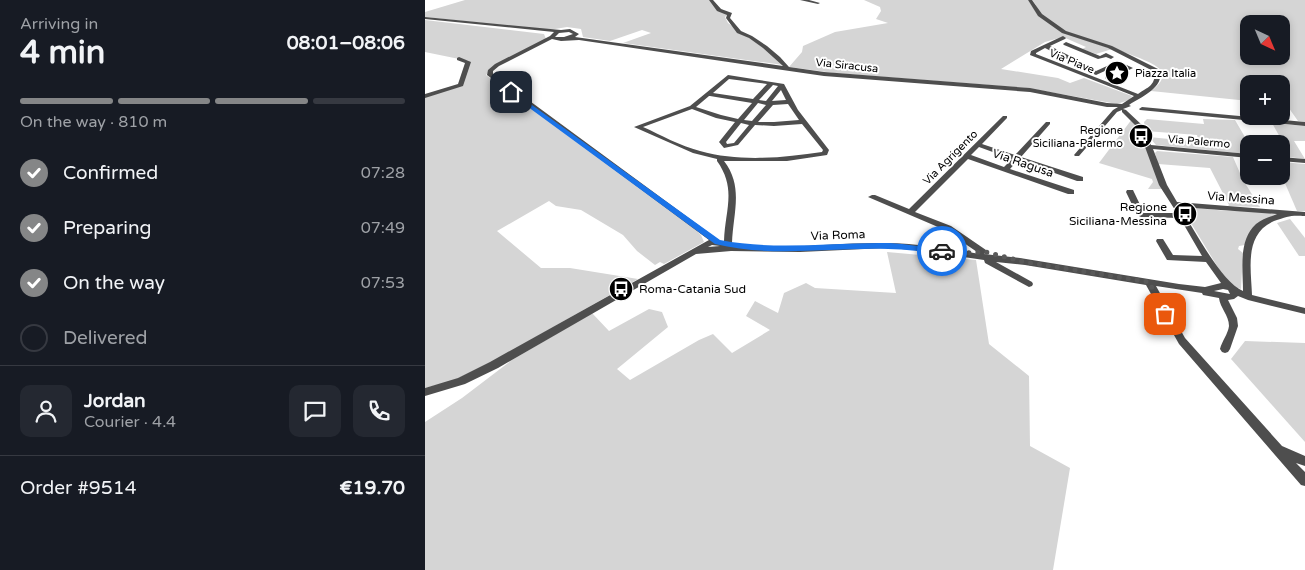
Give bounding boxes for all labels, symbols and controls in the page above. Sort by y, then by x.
text: Arriving in [20,14,98,34]
north arrow [1240,15,1290,65]
map controls [1240,15,1290,185]
text: 08:01–08:06 [287,32,405,54]
text: 4 min [20,34,105,72]
street label: Via Piave [1047,47,1096,76]
street label: Via Siracusa [815,56,879,75]
place icon: Piazza Italia [1104,60,1130,86]
place label: Piazza Italia [1135,67,1196,80]
pin [490,71,532,113]
button: + [1240,75,1290,125]
icon: home [497,78,525,106]
text: On the way · 810 m [20,112,167,132]
bus stop icon: Regione Siciliana-Palermo [1128,123,1154,149]
place label: Regione Siciliana-Palermo [1033,124,1123,150]
street label: Via Agrigento [920,127,981,187]
street label: Via Palermo [1167,132,1231,151]
button: − [1240,135,1290,185]
street label: Via Ragusa [991,146,1055,180]
icon: check [20,159,48,187]
text: Confirmed [63,162,158,184]
text: 07:28 [361,163,405,183]
street label: Via Messina [1207,189,1275,207]
place label: Regione Siciliana-Messina [1069,200,1167,228]
bus stop icon: Regione Siciliana-Messina [1172,201,1198,227]
icon: check [20,214,48,242]
text: Preparing [63,217,152,239]
text: 07:49 [361,218,405,238]
courier [917,226,967,276]
street label: Via Roma [810,227,866,243]
icon: car [928,237,956,265]
icon: check [20,269,48,297]
text: On the way [63,272,165,294]
text: 07:53 [361,273,405,293]
bus stop icon: Roma-Catania Sud [608,276,634,302]
place label: Roma-Catania Sud [639,282,746,296]
pin [1144,293,1186,335]
icon: bag [1151,300,1179,328]
text: Delivered [63,327,148,349]
button: person [20,385,72,437]
button: chat [289,385,341,437]
button: phone [353,385,405,437]
text: Jordan [84,390,146,412]
text: Courier · 4.4 [84,412,176,432]
text: Order #9514 [20,477,137,499]
text: €19.70 [340,477,405,499]

